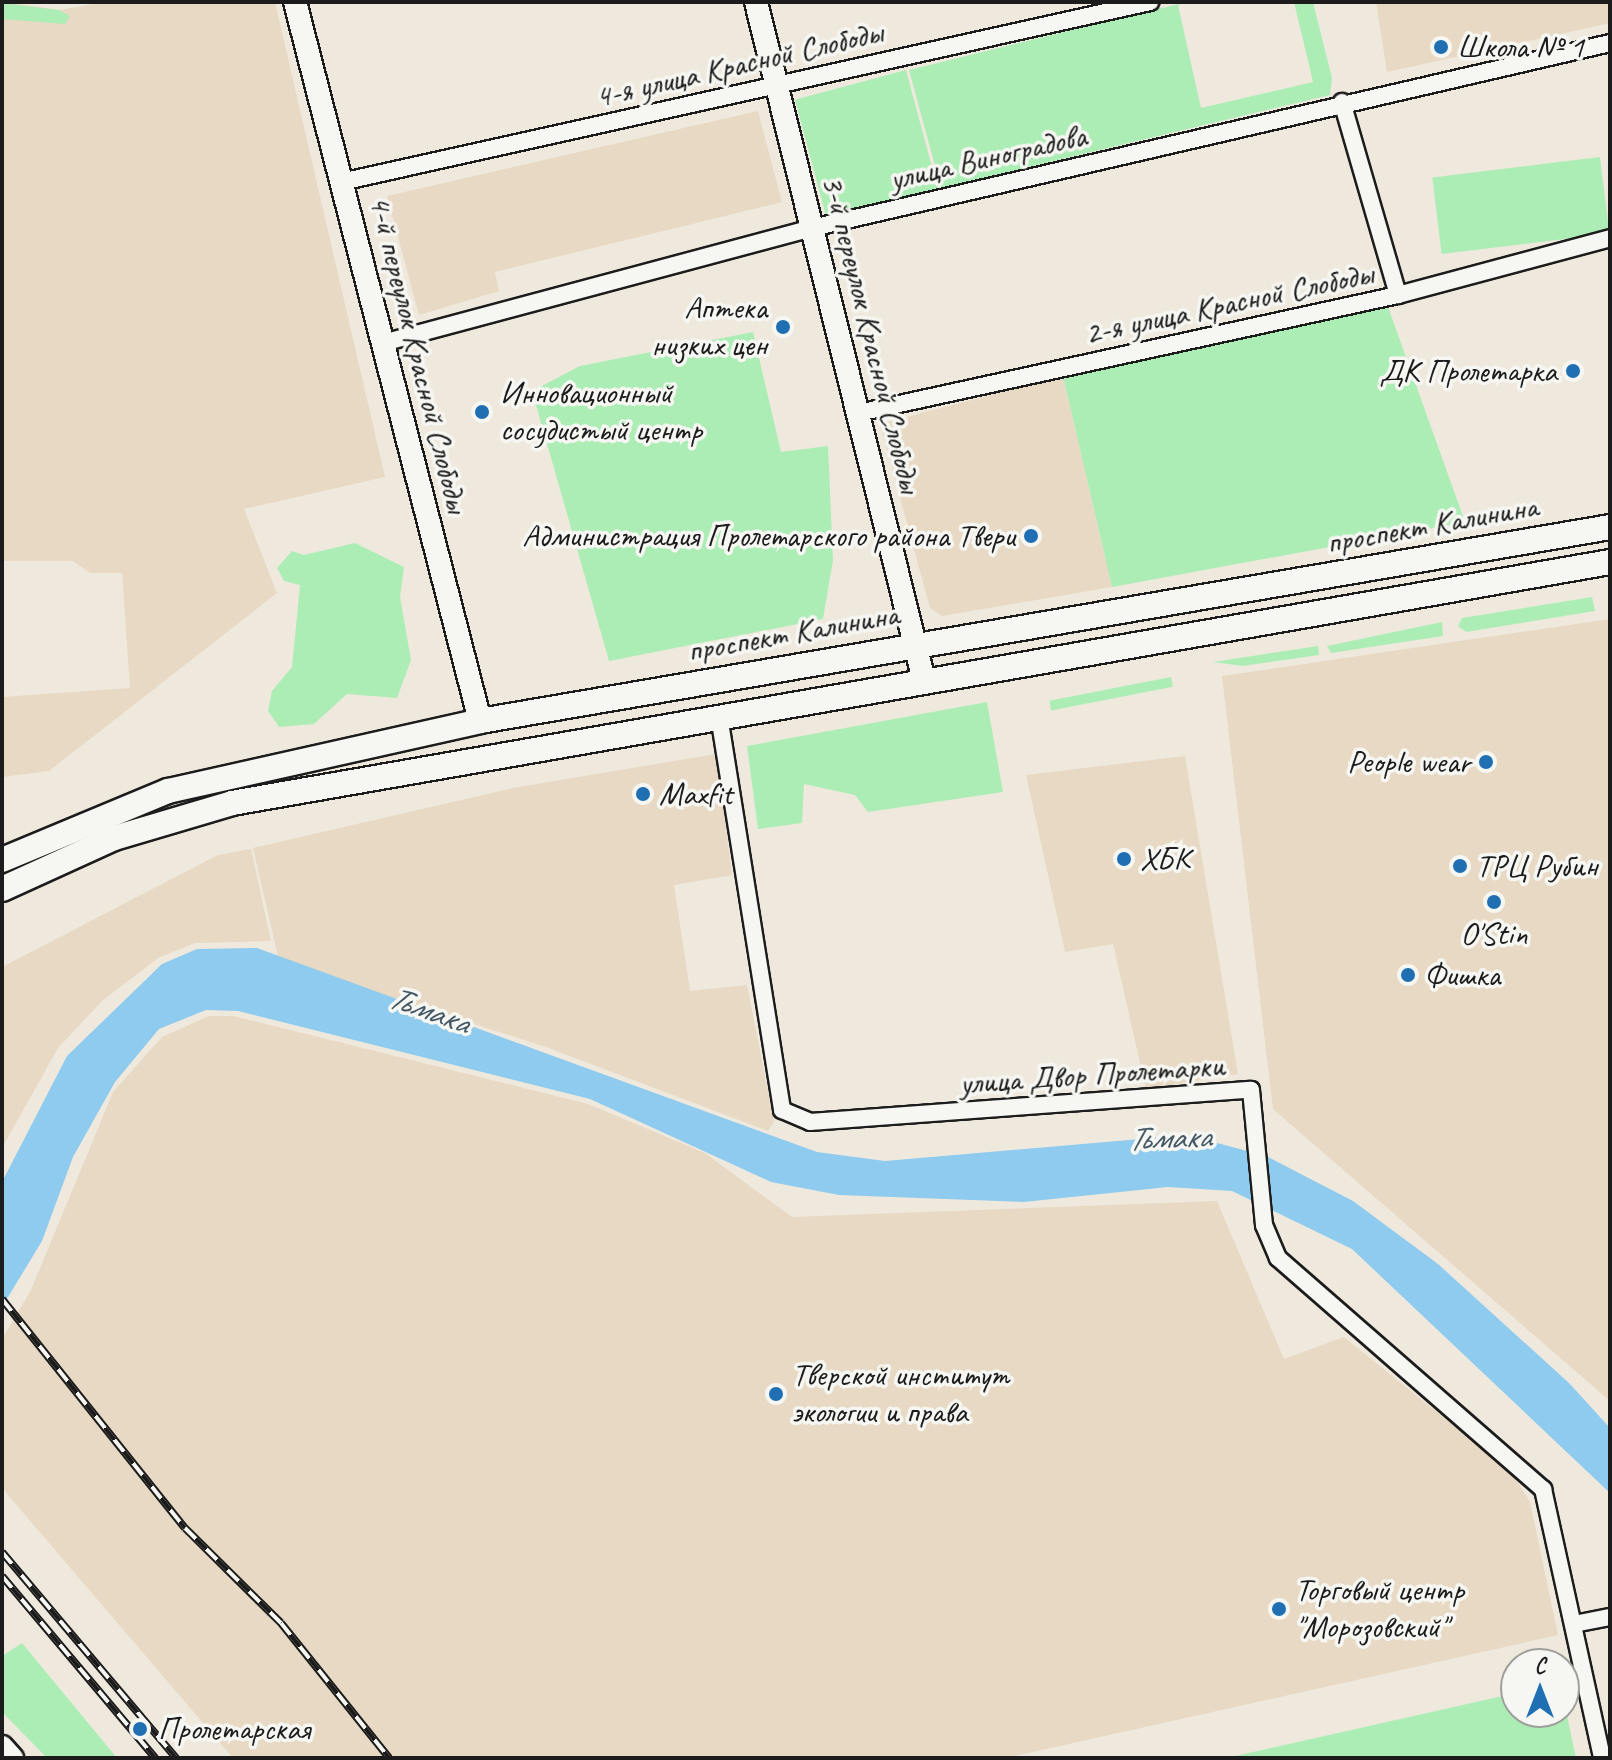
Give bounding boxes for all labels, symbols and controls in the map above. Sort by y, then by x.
street label: 4-я улица Красной Слободы [590,13,888,117]
place label: Школа № 1 [1457,28,1584,66]
marker: Школа № 1 [1432,38,1450,56]
street label: улица Виноградова [886,117,1090,199]
street label: 3-й переулок Красной Слободы [813,171,929,497]
street label: 4-й переулок Красной Слободы [360,191,476,517]
street label: 2-я улица Красной Слободы [1079,254,1379,354]
place label: Аптека низких цен [651,290,767,365]
marker: Аптека низких цен [774,318,792,336]
place label: ДК Пролетарка [1380,352,1557,390]
marker: ДК Пролетарка [1564,362,1582,380]
place label: Инновационный сосудистый центр [500,375,702,450]
marker: Инновационный сосудистый центр [471,401,493,423]
street label: проспект Калинина [1323,487,1541,563]
place label: Администрация Пролетарского района Твери [519,517,1015,555]
marker: Администрация Пролетарского района Твери [1022,527,1040,545]
street label: проспект Калинина [684,595,902,671]
place label: People wear [1347,743,1470,781]
marker: People wear [1477,753,1495,771]
place label: Maxfit [659,775,732,813]
marker: Maxfit [634,785,652,803]
place label: ХБК [1140,840,1189,878]
place label: ТРЦ Рубин [1476,847,1597,885]
marker: ХБК [1115,850,1133,868]
marker: ТРЦ Рубин [1451,857,1469,875]
marker: O'Stin [1485,893,1503,911]
place label: O'Stin [1461,915,1527,953]
place label: Фишка [1424,956,1500,994]
marker: Фишка [1399,966,1417,984]
water label: Тьмака [383,976,475,1042]
street label: улица Двор Пролетарки [961,1047,1223,1103]
water label: Тьмака [1127,1115,1211,1159]
place label: Тверской институт экологии и права [792,1357,1009,1432]
marker: Тверской институт экологии и права [767,1385,785,1403]
place label: Торговый центр "Морозовский" [1295,1572,1464,1647]
marker: Торговый центр "Морозовский" [1270,1600,1288,1618]
north arrow [1500,1648,1580,1728]
text: С [1535,1652,1545,1680]
place label: Пролетарская [158,1710,310,1748]
marker: Пролетарская [129,1718,151,1740]

